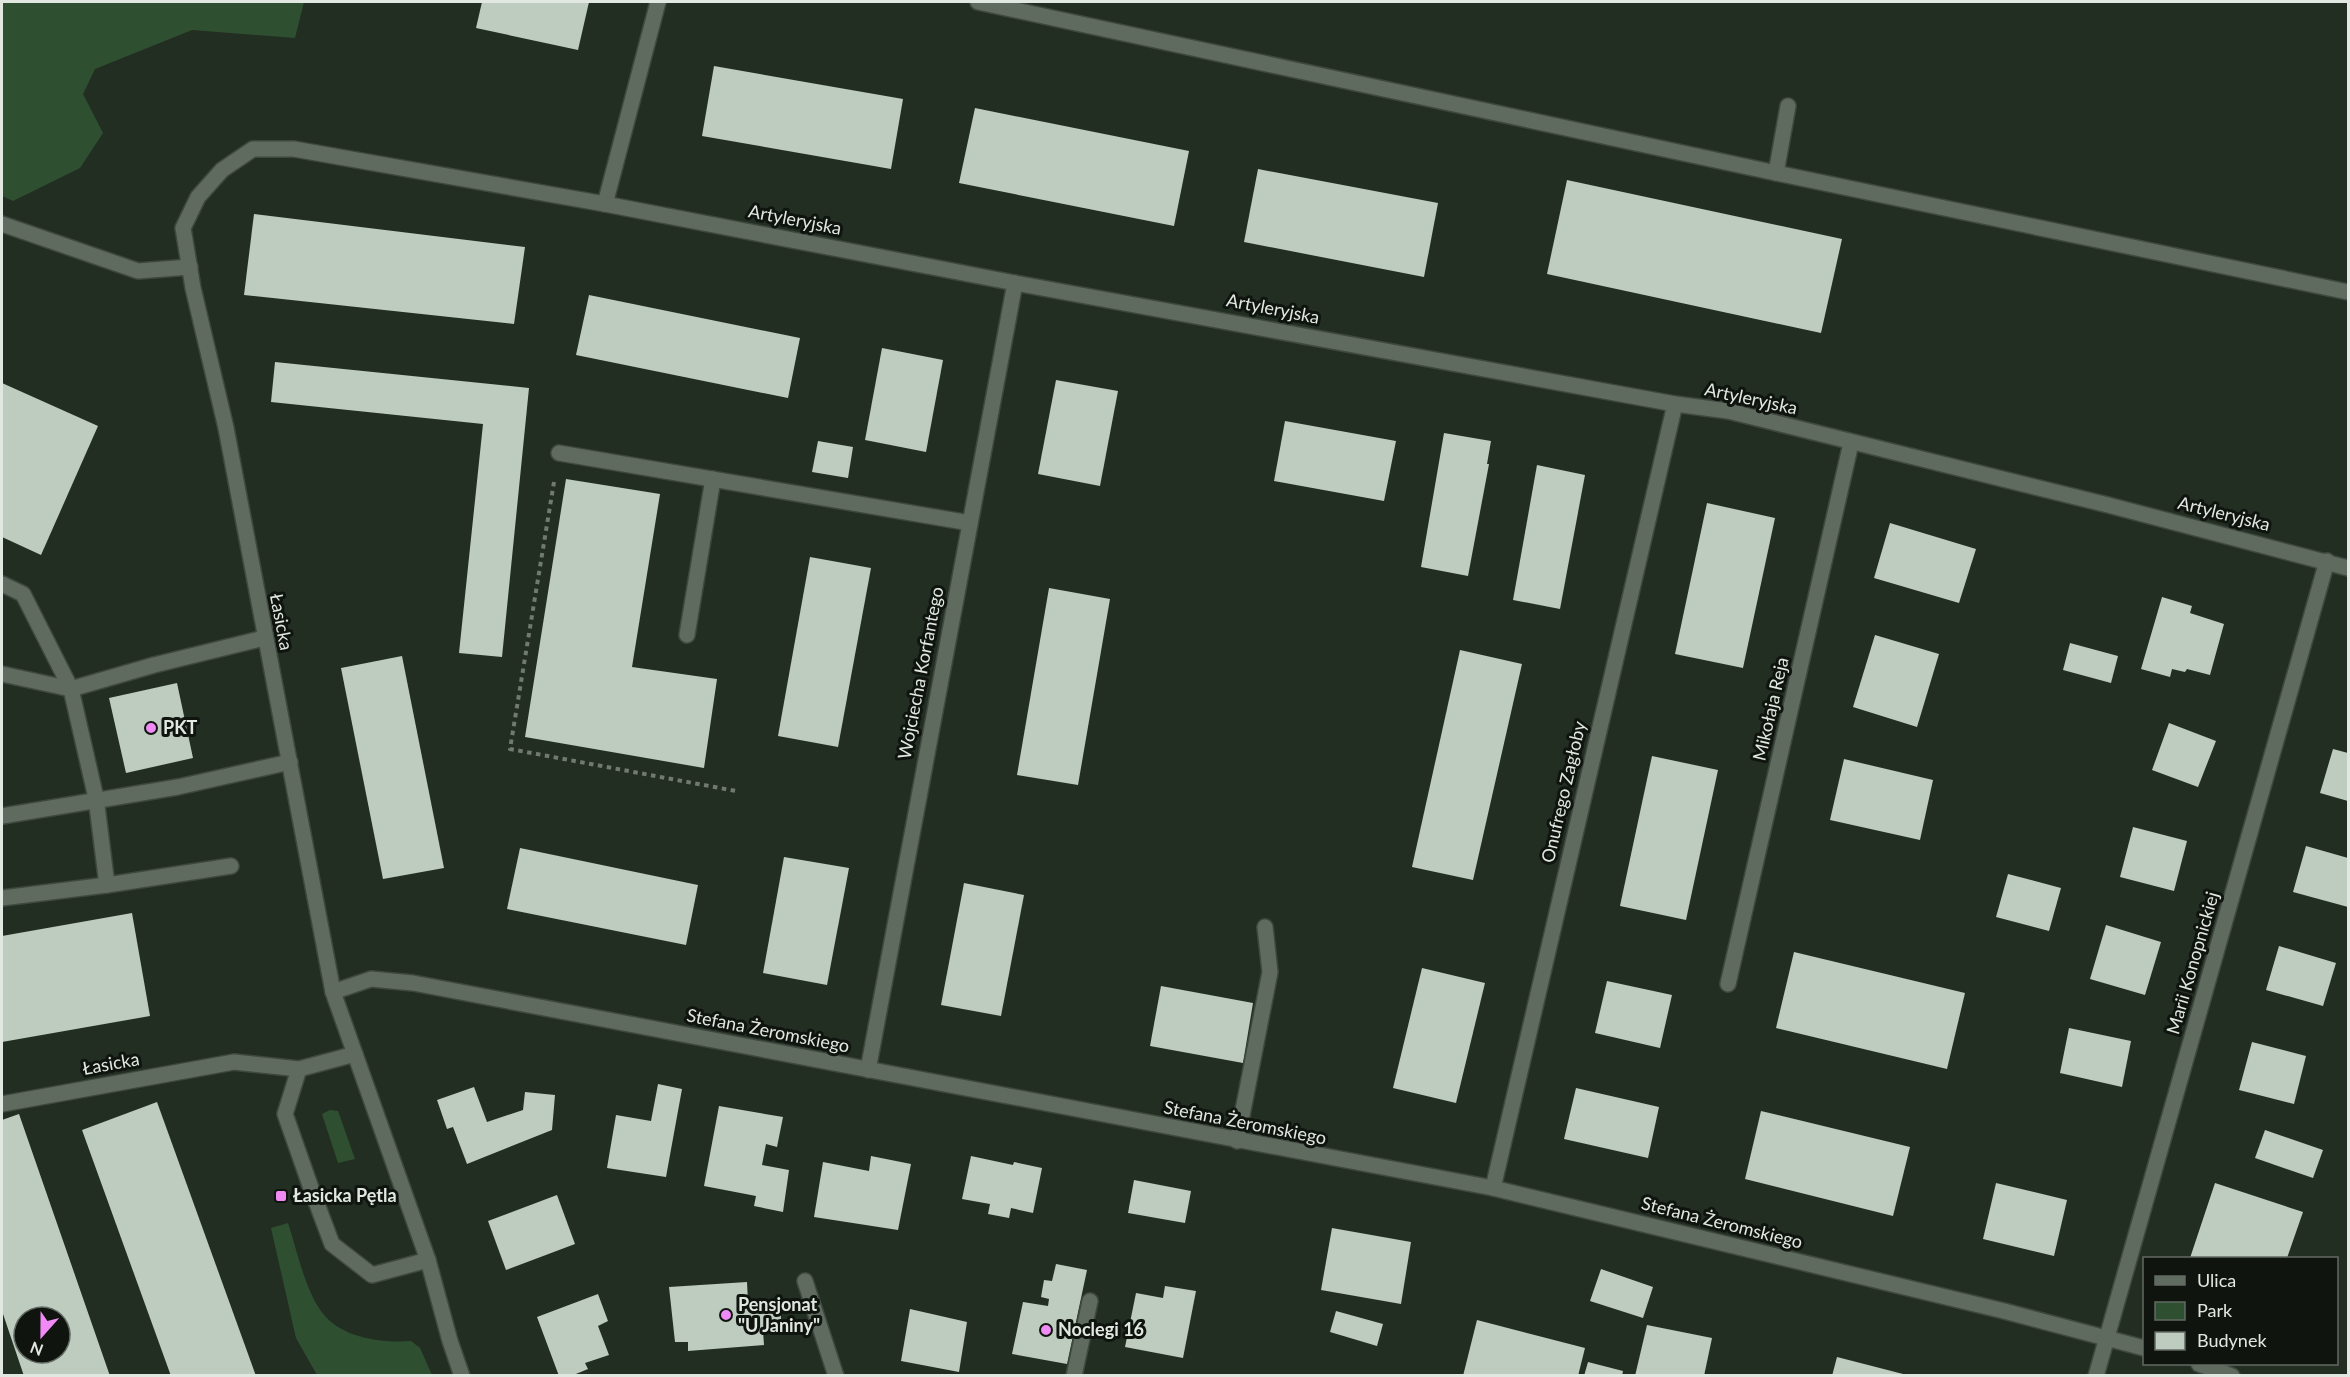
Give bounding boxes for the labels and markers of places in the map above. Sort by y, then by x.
place label: PKT [163,716,197,738]
marker: PKT [144,721,158,735]
place label: Łasicka Pętla [293,1184,397,1206]
marker: Łasicka Pętla [274,1189,288,1203]
place label: Pensjonat "U Janiny" [738,1293,820,1336]
marker: Pensjonat "U Janiny" [719,1308,733,1322]
place label: Noclegi 16 [1058,1318,1144,1340]
marker: Noclegi 16 [1039,1323,1053,1337]

